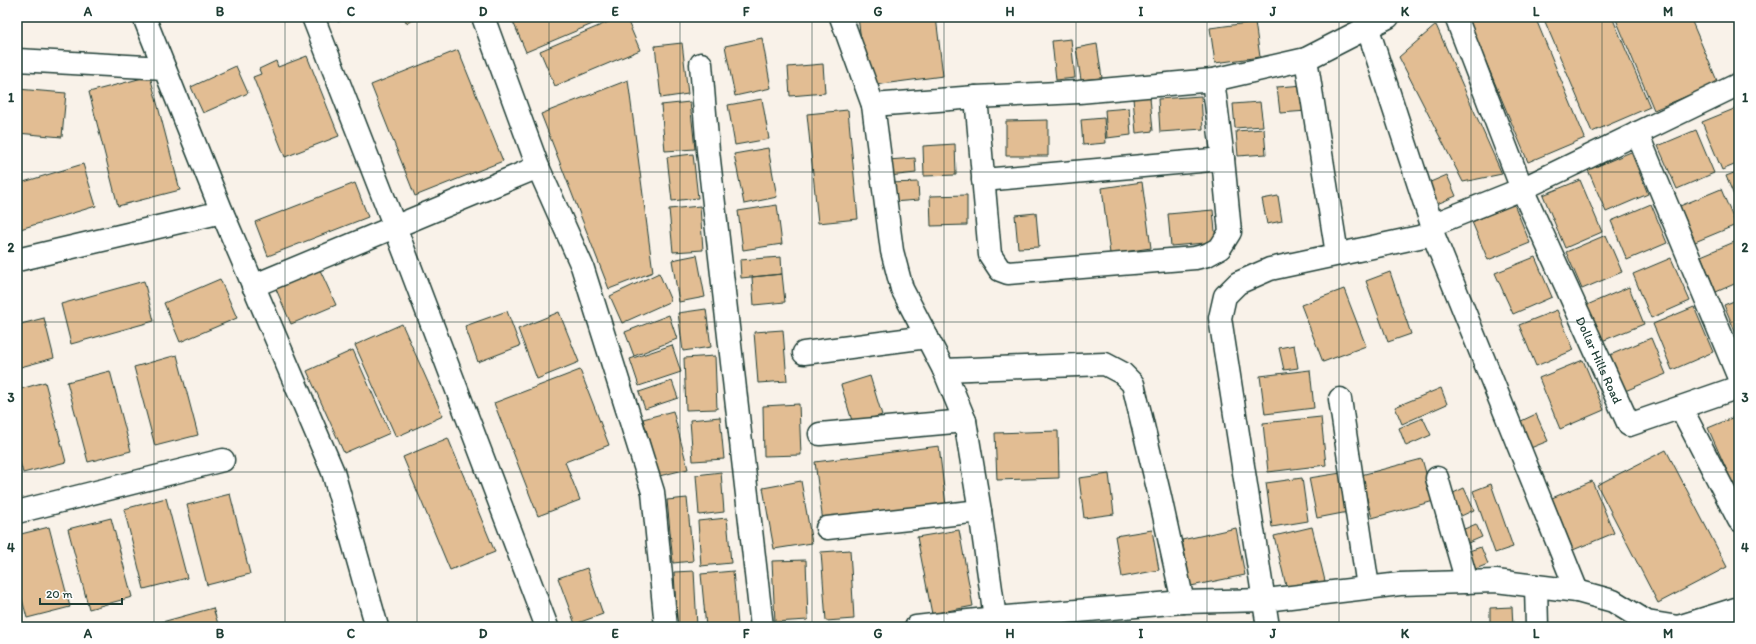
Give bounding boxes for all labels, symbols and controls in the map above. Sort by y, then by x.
text: A [83,4,93,19]
text: B [216,4,225,19]
text: C [347,4,356,19]
text: D [479,4,488,19]
text: E [611,4,619,19]
text: F [743,4,750,19]
text: G [874,4,883,19]
text: H [1006,4,1015,19]
text: I [1139,4,1144,19]
text: J [1269,4,1277,19]
text: K [1401,4,1410,19]
text: L [1533,4,1540,19]
text: M [1663,4,1673,19]
text: 1 [8,90,14,105]
text: 1 [1742,90,1748,105]
text: 2 [8,240,15,255]
text: 2 [1742,240,1749,255]
street label: Dollar Hills Road [1573,314,1625,406]
text: 3 [7,390,15,405]
text: 3 [1741,390,1749,405]
text: 4 [7,540,15,555]
text: 4 [1741,540,1749,555]
scale bar [40,580,122,606]
text: 20 m [46,587,73,601]
text: A [83,626,93,641]
text: B [216,626,225,641]
text: C [347,626,356,641]
text: D [479,626,488,641]
text: E [611,626,619,641]
text: F [743,626,750,641]
text: G [874,626,883,641]
text: H [1006,626,1015,641]
text: I [1139,626,1144,641]
text: J [1269,626,1277,641]
text: K [1401,626,1410,641]
text: L [1533,626,1540,641]
text: M [1663,626,1673,641]

